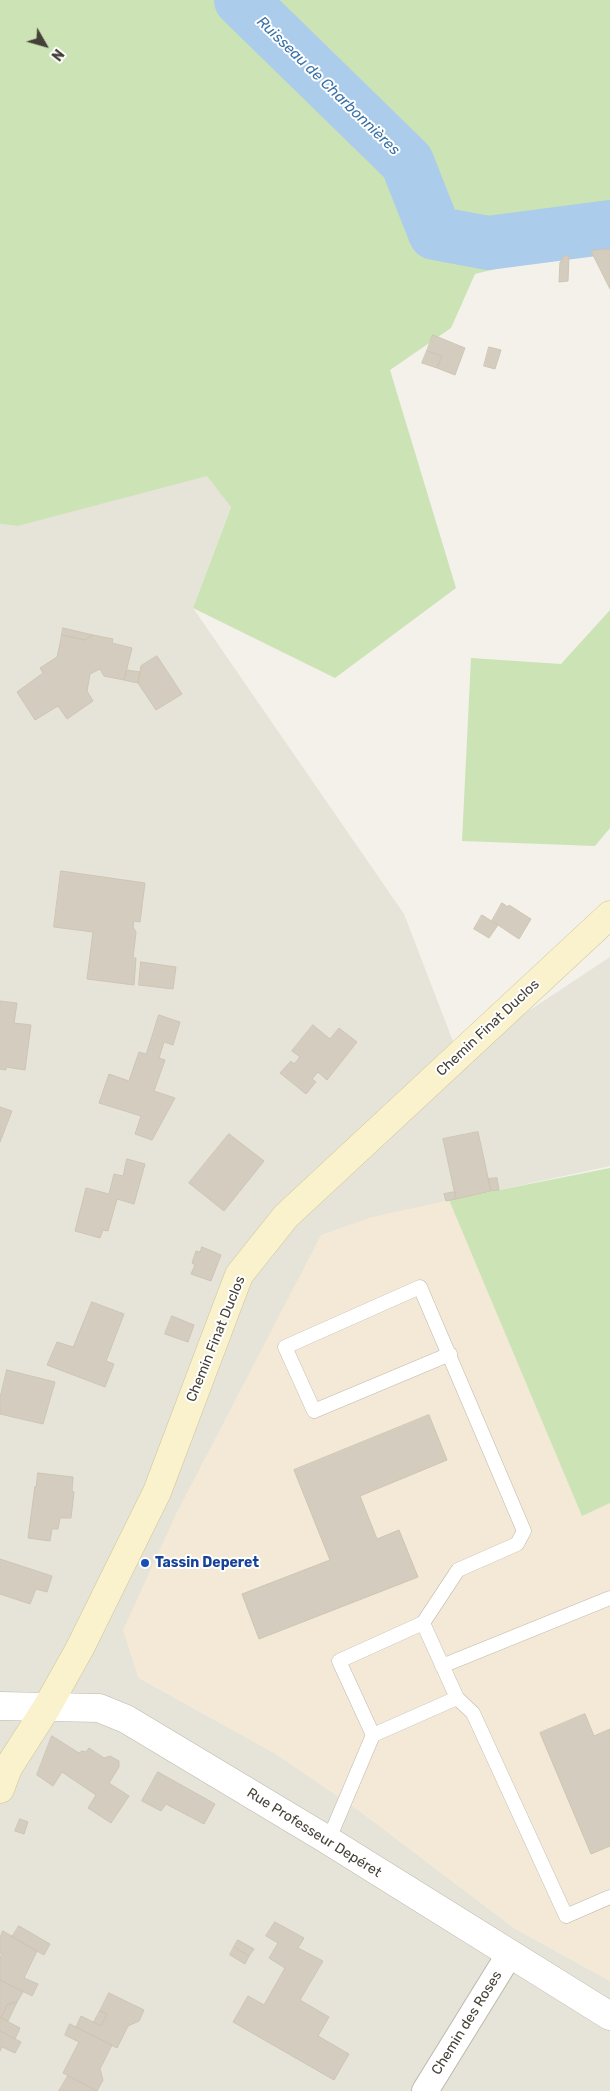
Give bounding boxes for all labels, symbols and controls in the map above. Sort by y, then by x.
water label: Ruisseau de Charbonnières [253,13,403,159]
north arrow [20,20,70,70]
text: N [47,45,67,64]
street label: Chemin Finat Duclos [433,976,543,1080]
street label: Chemin Finat Duclos [183,1274,249,1404]
place label: Tassin Deperet [155,1555,259,1571]
marker: Tassin Deperet [139,1557,151,1569]
street label: Rue Professeur Depéret [244,1785,384,1881]
street label: Chemin des Roses [428,1968,506,2078]

